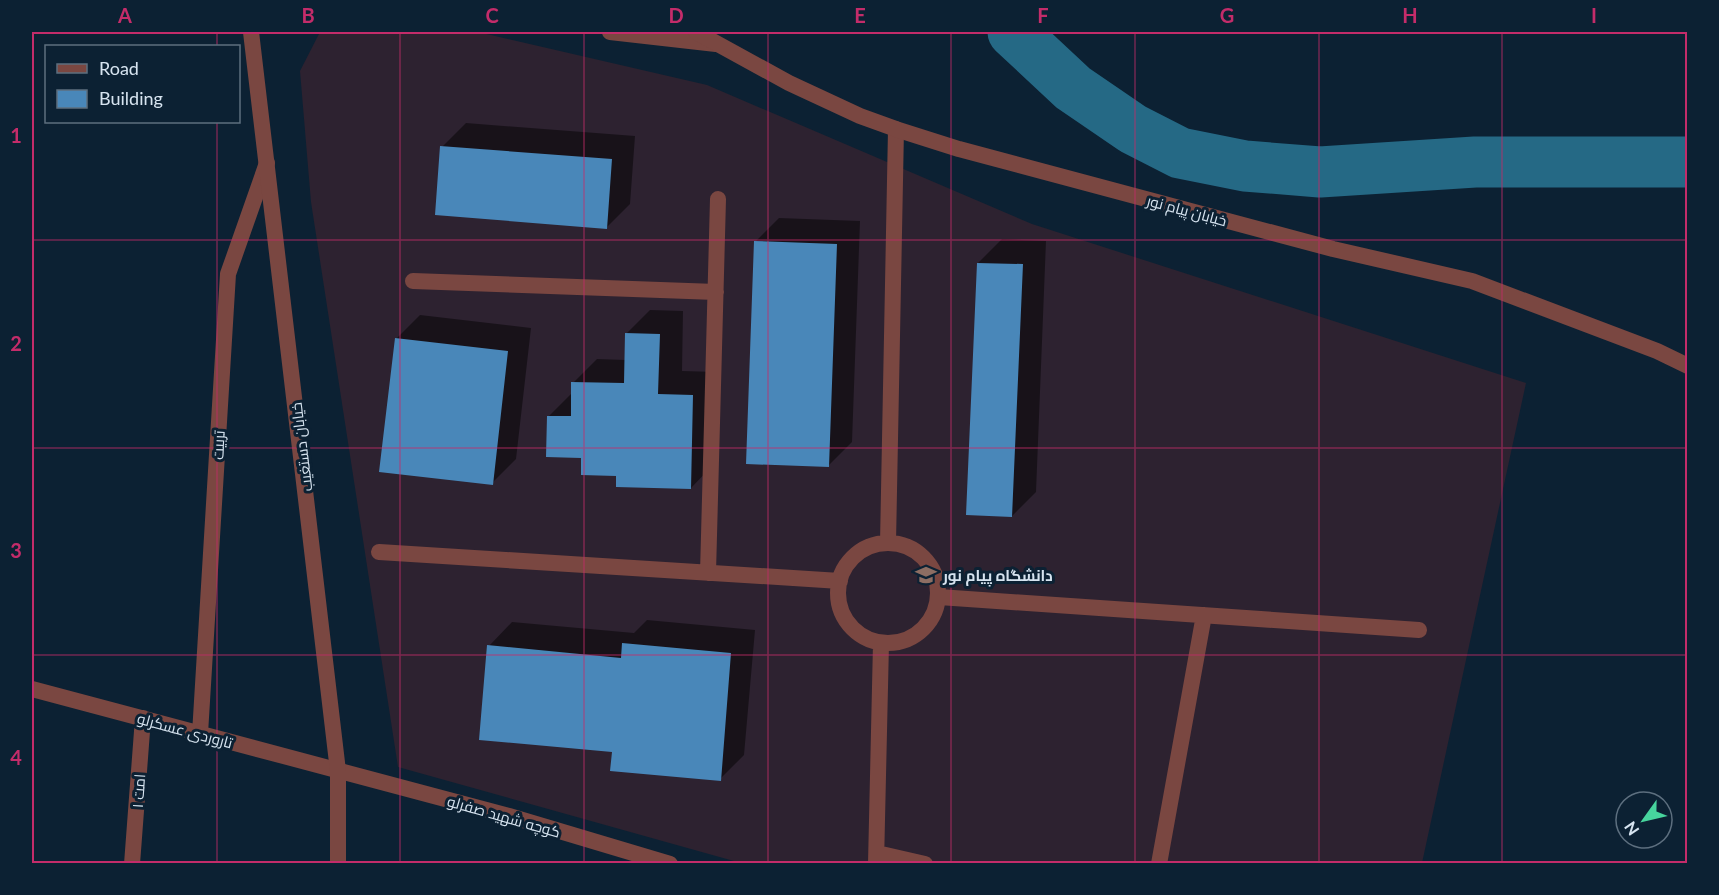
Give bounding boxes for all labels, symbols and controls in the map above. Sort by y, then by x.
text: A [117,3,132,27]
text: B [301,3,315,27]
text: C [485,3,499,27]
text: D [668,3,684,27]
text: E [854,3,866,27]
text: F [1037,3,1049,27]
text: G [1220,3,1234,27]
text: H [1402,3,1418,27]
text: I [1591,3,1597,27]
legend [45,45,240,123]
text: Road [99,57,139,79]
text: Building [99,87,163,109]
text: 1 [10,123,22,147]
street label: خیابان پیام نور [1144,190,1229,231]
text: 2 [10,331,22,355]
street label: خیابان دستغیب [287,401,317,493]
street label: تربیت [208,430,229,460]
text: 3 [10,538,22,562]
school or university icon: دانشگاه پیام نور [914,563,938,587]
place label: دانشگاه پیام نور [942,566,1053,587]
street label: تاروردی عسکرلو [135,709,235,753]
text: 4 [10,745,22,769]
street label: امت ۱ [128,773,148,809]
north arrow [1614,790,1674,850]
street label: کوچه شهید صفرلو [445,791,563,843]
text: N [1620,818,1642,839]

